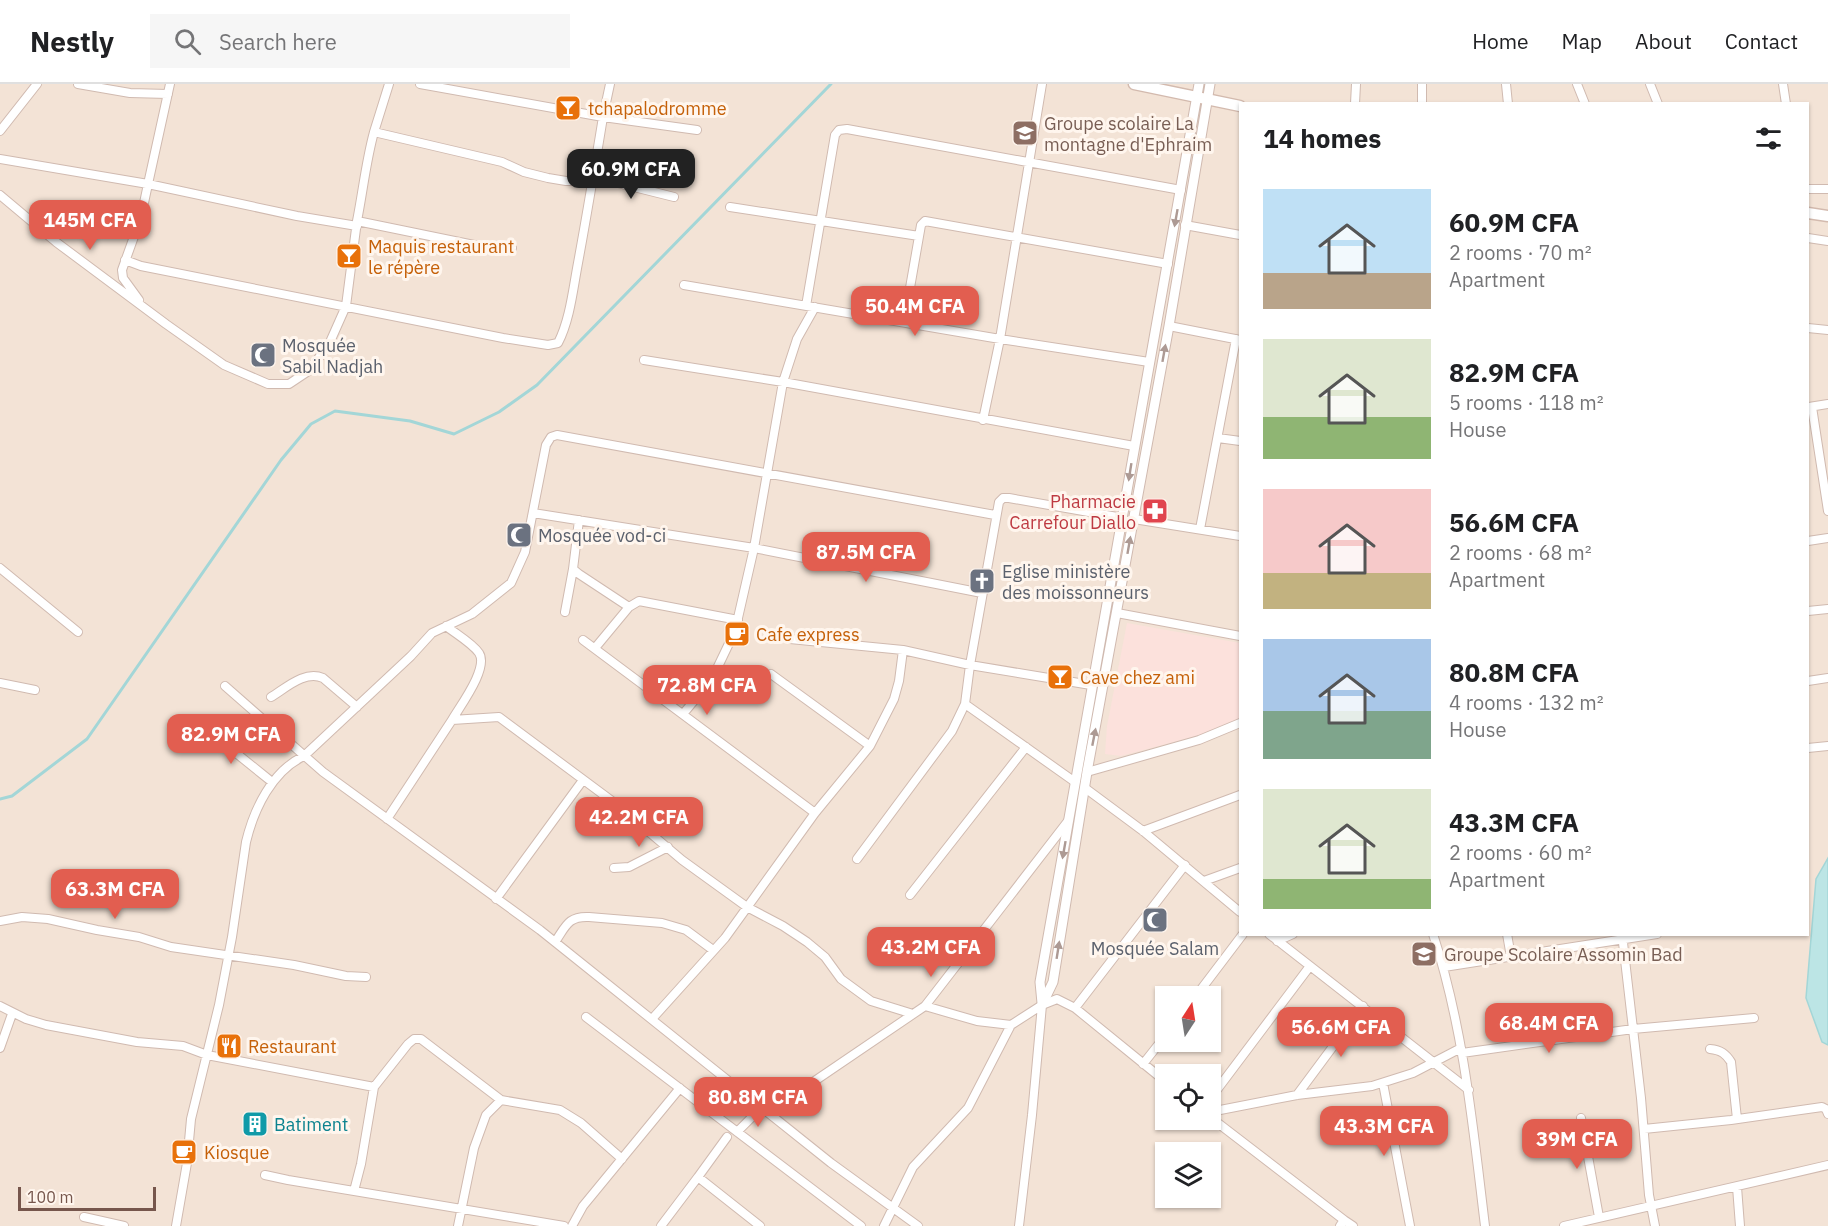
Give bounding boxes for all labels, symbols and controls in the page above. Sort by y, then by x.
search box [150,14,570,68]
text: Nestly [30,23,114,60]
icon: search [171,25,204,58]
text: Search here [219,27,337,56]
text: Home [1472,27,1529,55]
text: Map [1562,27,1602,55]
text: About [1635,27,1692,55]
text: Contact [1725,27,1798,55]
bar icon: tchapalodromme [553,93,583,123]
place label: tchapalodromme [588,97,727,120]
place label: Groupe scolaire La montagne d'Ephraim [1044,112,1212,156]
school or university icon: Groupe scolaire La montagne d'Ephraim [1010,118,1040,148]
text: 14 homes [1263,121,1381,155]
icon: filters [1752,122,1785,155]
pin: 60.9M CFA [562,149,700,200]
text: 60.9M CFA [581,155,681,182]
pin: 145M CFA [28,200,152,251]
text: 60.9M CFA [1449,205,1579,239]
text: 145M CFA [43,206,137,233]
one-way arrow [1172,209,1181,228]
icon: home [1311,213,1383,285]
place label: Maquis restaurant le répère [368,235,514,279]
text: 2 rooms · 70 m² [1449,239,1592,266]
bar icon: Maquis restaurant le répère [334,241,364,271]
text: Apartment [1449,266,1545,293]
pin: 50.4M CFA [846,286,984,337]
text: 50.4M CFA [865,292,965,319]
place label: Mosquée Sabil Nadjah [282,334,383,378]
mosque icon: Mosquée Sabil Nadjah [248,340,278,370]
one-way arrow [1160,343,1169,362]
text: 82.9M CFA [1449,355,1579,389]
icon: home [1311,363,1383,435]
text: 5 rooms · 118 m² [1449,389,1604,416]
text: House [1449,416,1506,443]
one-way arrow [1125,462,1134,481]
place label: Pharmacie Carrefour Diallo [1009,490,1136,534]
pharmacy icon: Pharmacie Carrefour Diallo [1140,496,1170,526]
text: 56.6M CFA [1449,505,1579,539]
icon: home [1311,513,1383,585]
mosque icon: Mosquée vod-ci [504,520,534,550]
place label: Mosquée vod-ci [538,524,666,547]
pin: 87.5M CFA [797,532,935,583]
one-way arrow [1125,535,1134,554]
text: 87.5M CFA [816,538,916,565]
text: 2 rooms · 68 m² [1449,539,1592,566]
place label: Eglise ministère des moissonneurs [1002,560,1149,604]
church icon: Eglise ministère des moissonneurs [967,566,997,596]
text: Apartment [1449,566,1545,593]
cafe icon: Cafe express [722,619,752,649]
place label: Cafe express [756,623,860,646]
text: 80.8M CFA [1449,655,1579,689]
bar icon: Cave chez ami [1045,662,1075,692]
icon: home [1311,663,1383,735]
pin: 72.8M CFA [638,665,776,716]
place label: Cave chez ami [1080,666,1195,689]
text: 72.8M CFA [657,671,757,698]
text: 4 rooms · 132 m² [1449,689,1604,716]
pin: 82.9M CFA [162,714,300,765]
text: House [1449,716,1506,743]
text: 82.9M CFA [181,720,281,747]
one-way arrow [1090,727,1099,746]
pin: 42.2M CFA [570,797,708,848]
text: 42.2M CFA [589,803,689,830]
text: 43.3M CFA [1449,805,1579,839]
icon: home [1311,813,1383,885]
text: 2 rooms · 60 m² [1449,839,1592,866]
one-way arrow [1059,841,1068,860]
text: Apartment [1449,866,1545,893]
pin: 63.3M CFA [46,869,184,920]
text: 63.3M CFA [65,875,165,902]
mosque icon: Mosquée Salam [1140,905,1170,935]
pin: 43.2M CFA [862,927,1000,978]
text: 43.2M CFA [881,933,981,960]
place label: Mosquée Salam [1091,937,1219,960]
school or university icon: Groupe Scolaire Assomin Bad [1409,939,1439,969]
one-way arrow [1054,940,1063,959]
place label: Groupe Scolaire Assomin Bad [1444,943,1683,966]
north arrow [1155,986,1221,1052]
map controls [1155,986,1221,1208]
pin: 68.4M CFA [1480,1003,1618,1054]
pin: 56.6M CFA [1272,1007,1410,1058]
text: 68.4M CFA [1499,1009,1599,1036]
text: 56.6M CFA [1291,1013,1391,1040]
restaurant icon: Restaurant [214,1031,244,1061]
place label: Restaurant [248,1035,337,1058]
button: locate [1155,1064,1221,1130]
pin: 80.8M CFA [689,1077,827,1128]
text: 80.8M CFA [708,1083,808,1110]
pin: 43.3M CFA [1315,1106,1453,1157]
building icon: Batiment [240,1109,270,1139]
text: 43.3M CFA [1334,1112,1434,1139]
place label: Batiment [274,1113,348,1136]
pin: 39M CFA [1522,1119,1632,1170]
text: 39M CFA [1536,1125,1618,1152]
cafe icon: Kiosque [169,1137,199,1167]
place label: Kiosque [204,1141,269,1164]
button: layers [1155,1142,1221,1208]
scale bar [18,1184,156,1212]
text: 100 m [27,1187,74,1207]

